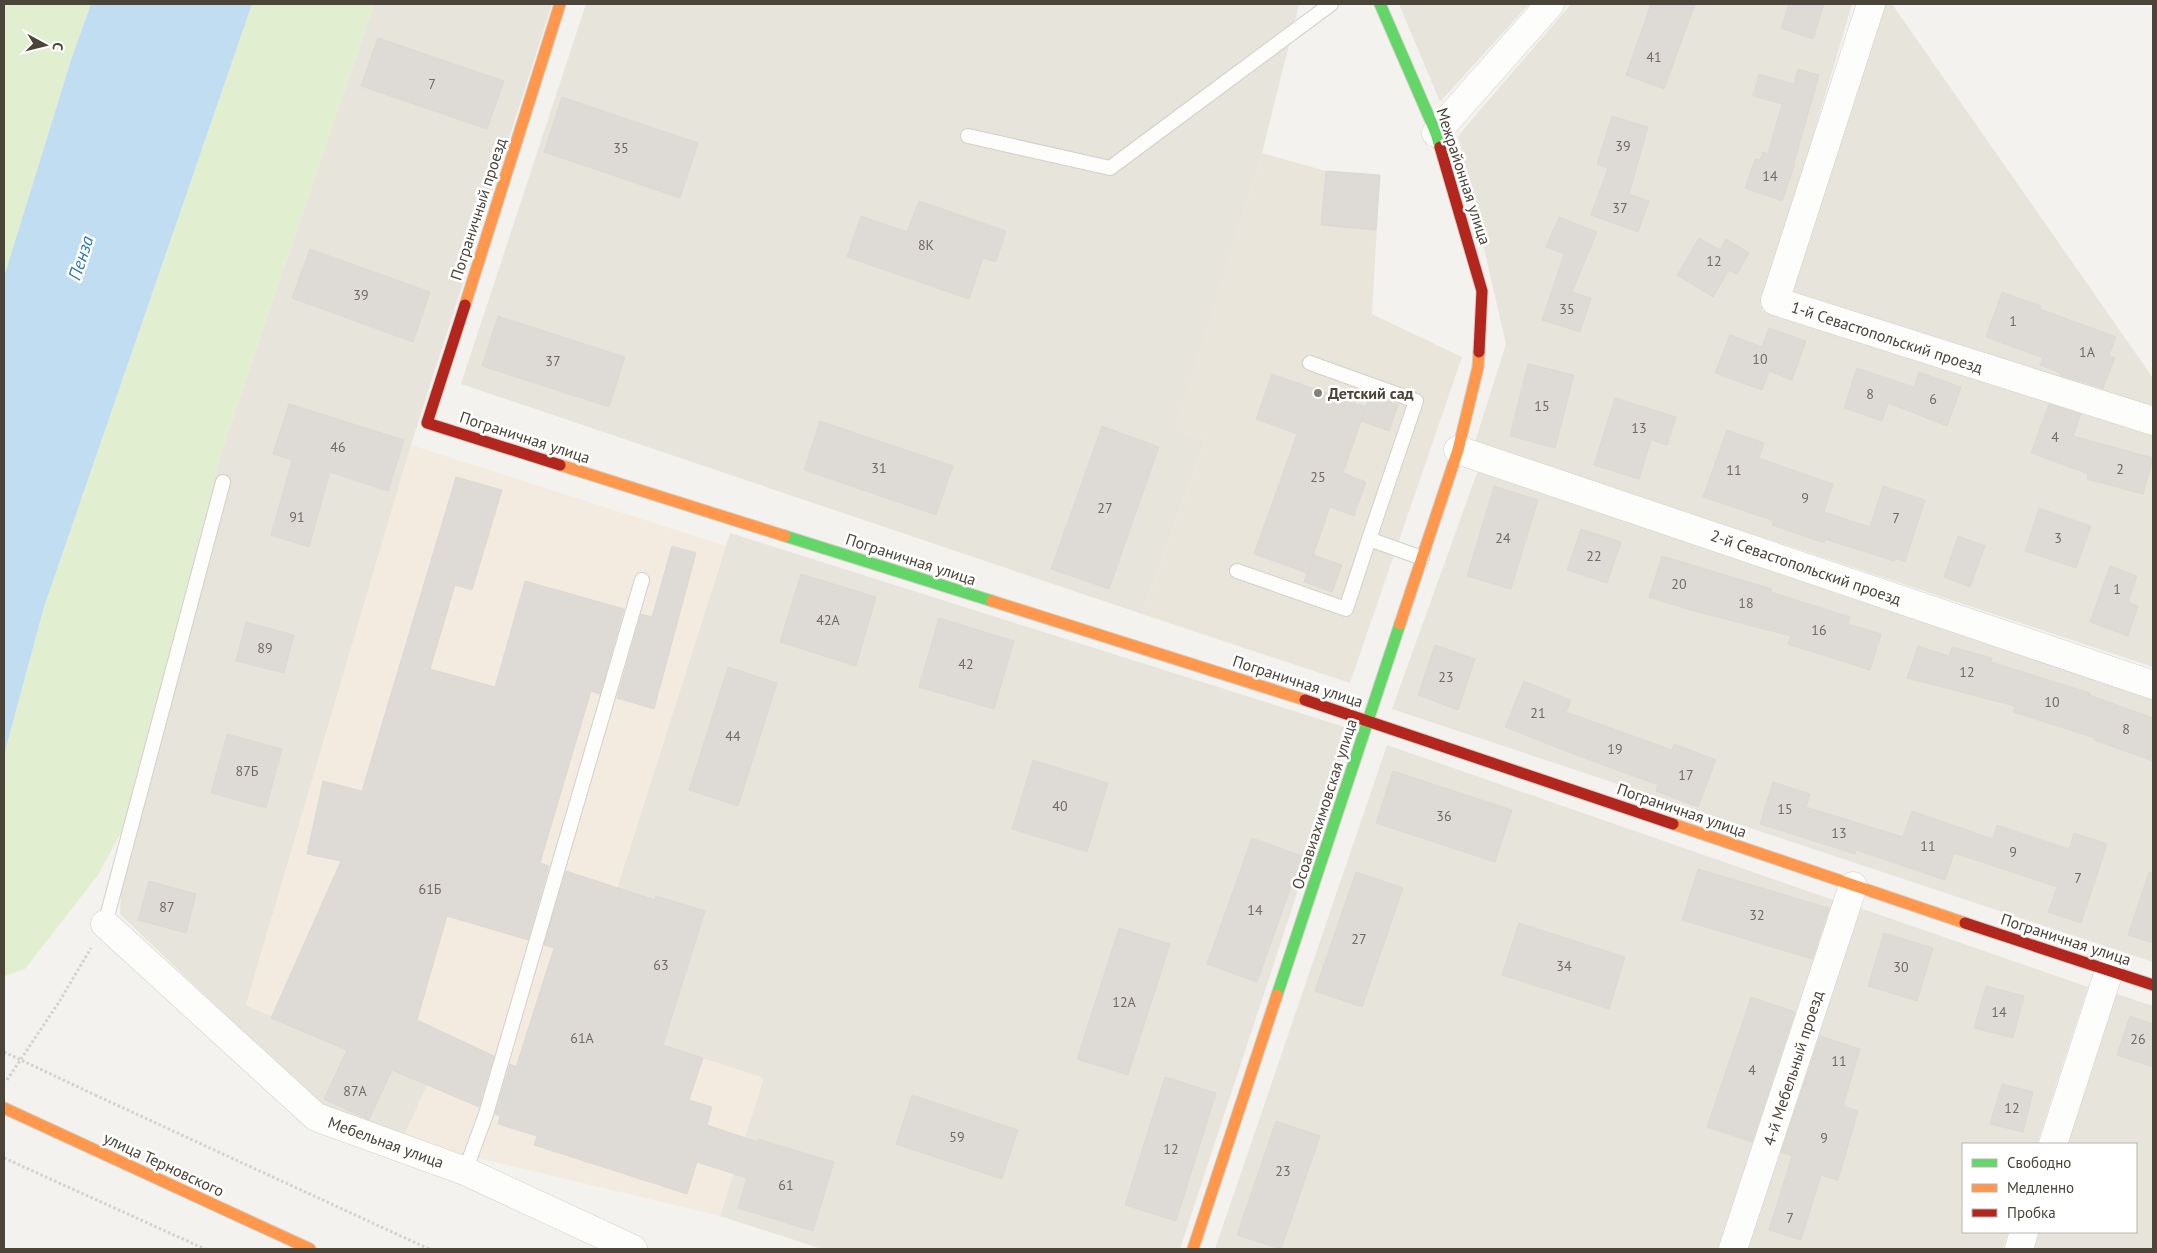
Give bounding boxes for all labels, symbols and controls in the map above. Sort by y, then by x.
north arrow [20,20,70,70]
text: С [48,42,67,52]
house number: 41 [1646,48,1662,66]
house number: 7 [428,75,436,93]
street label: Межрайонная улица [1432,105,1496,247]
street label: Пограничный проезд [446,135,511,283]
house number: 39 [1615,137,1631,155]
house number: 35 [613,139,629,157]
house number: 14 [1762,167,1778,185]
house number: 37 [1612,199,1628,217]
water label: Пенза [63,233,99,283]
house number: 8К [918,236,935,254]
house number: 12 [1706,252,1722,270]
house number: 39 [353,286,369,304]
street label: 1-й Севастопольский проезд [1789,297,1986,378]
house number: 35 [1559,300,1575,318]
house number: 1 [2009,312,2017,330]
house number: 1А [2079,343,2096,361]
house number: 10 [1752,350,1768,368]
house number: 37 [545,352,561,370]
place label: Детский сад [1328,383,1414,403]
house number: 8 [1866,385,1874,403]
marker: Детский сад [1312,387,1324,399]
house number: 6 [1929,390,1937,408]
house number: 15 [1534,397,1550,415]
street label: Пограничная улица [457,406,593,468]
house number: 13 [1631,419,1647,437]
house number: 4 [2051,428,2059,446]
house number: 46 [330,438,346,456]
house number: 31 [871,459,887,477]
house number: 2 [2116,460,2124,478]
house number: 11 [1726,461,1742,479]
house number: 25 [1310,468,1326,486]
house number: 9 [1801,489,1809,507]
house number: 27 [1097,499,1113,517]
house number: 91 [289,508,305,526]
house number: 7 [1892,509,1900,527]
street label: 2-й Севастопольский проезд [1708,525,1904,609]
street label: Пограничная улица [843,528,979,590]
house number: 24 [1495,529,1511,547]
house number: 3 [2054,529,2062,547]
house number: 22 [1586,547,1602,565]
house number: 20 [1671,575,1687,593]
house number: 1 [2113,580,2121,598]
house number: 18 [1738,594,1754,612]
house number: 42А [816,611,841,629]
house number: 16 [1811,621,1827,639]
house number: 89 [257,639,273,657]
street label: Пограничная улица [1230,650,1366,712]
house number: 42 [958,655,974,673]
house number: 12 [1959,663,1975,681]
house number: 23 [1438,668,1454,686]
house number: 10 [2044,693,2060,711]
house number: 21 [1530,704,1546,722]
street label: Осоавиахимовская улица [1287,716,1361,892]
house number: 8 [2122,720,2130,738]
house number: 44 [725,727,741,745]
house number: 19 [1607,740,1623,758]
house number: 87Б [236,762,259,780]
house number: 17 [1678,766,1694,784]
street label: Пограничная улица [1614,778,1750,842]
house number: 40 [1052,797,1068,815]
house number: 15 [1777,800,1793,818]
house number: 36 [1436,807,1452,825]
house number: 13 [1831,824,1847,842]
house number: 11 [1920,837,1936,855]
house number: 9 [2009,843,2017,861]
house number: 7 [2074,869,2082,887]
house number: 61Б [419,880,442,898]
house number: 87 [159,898,175,916]
house number: 14 [1247,901,1263,919]
house number: 32 [1749,906,1765,924]
street label: Пограничная улица [1998,908,2134,970]
house number: 27 [1351,930,1367,948]
house number: 63 [653,956,669,974]
house number: 34 [1556,957,1572,975]
house number: 30 [1893,958,1909,976]
street label: 4-й Мебельный проезд [1758,988,1828,1148]
house number: 12А [1112,993,1137,1011]
house number: 14 [1991,1003,2007,1021]
house number: 61А [570,1029,595,1047]
house number: 26 [2130,1030,2146,1048]
house number: 11 [1831,1052,1847,1070]
house number: 4 [1748,1061,1756,1079]
house number: 87А [343,1082,368,1100]
house number: 12 [2004,1099,2020,1117]
street label: Мебельная улица [325,1112,447,1172]
street label: улица Терновского [100,1127,228,1201]
house number: 59 [949,1128,965,1146]
house number: 9 [1820,1129,1828,1147]
house number: 12 [1163,1140,1179,1158]
legend [1962,1143,2137,1233]
text: Свободно [2007,1153,2071,1172]
house number: 23 [1275,1162,1291,1180]
house number: 61 [778,1176,794,1194]
text: Медленно [2007,1178,2074,1197]
text: Пробка [2007,1203,2056,1222]
house number: 7 [1786,1209,1794,1227]

